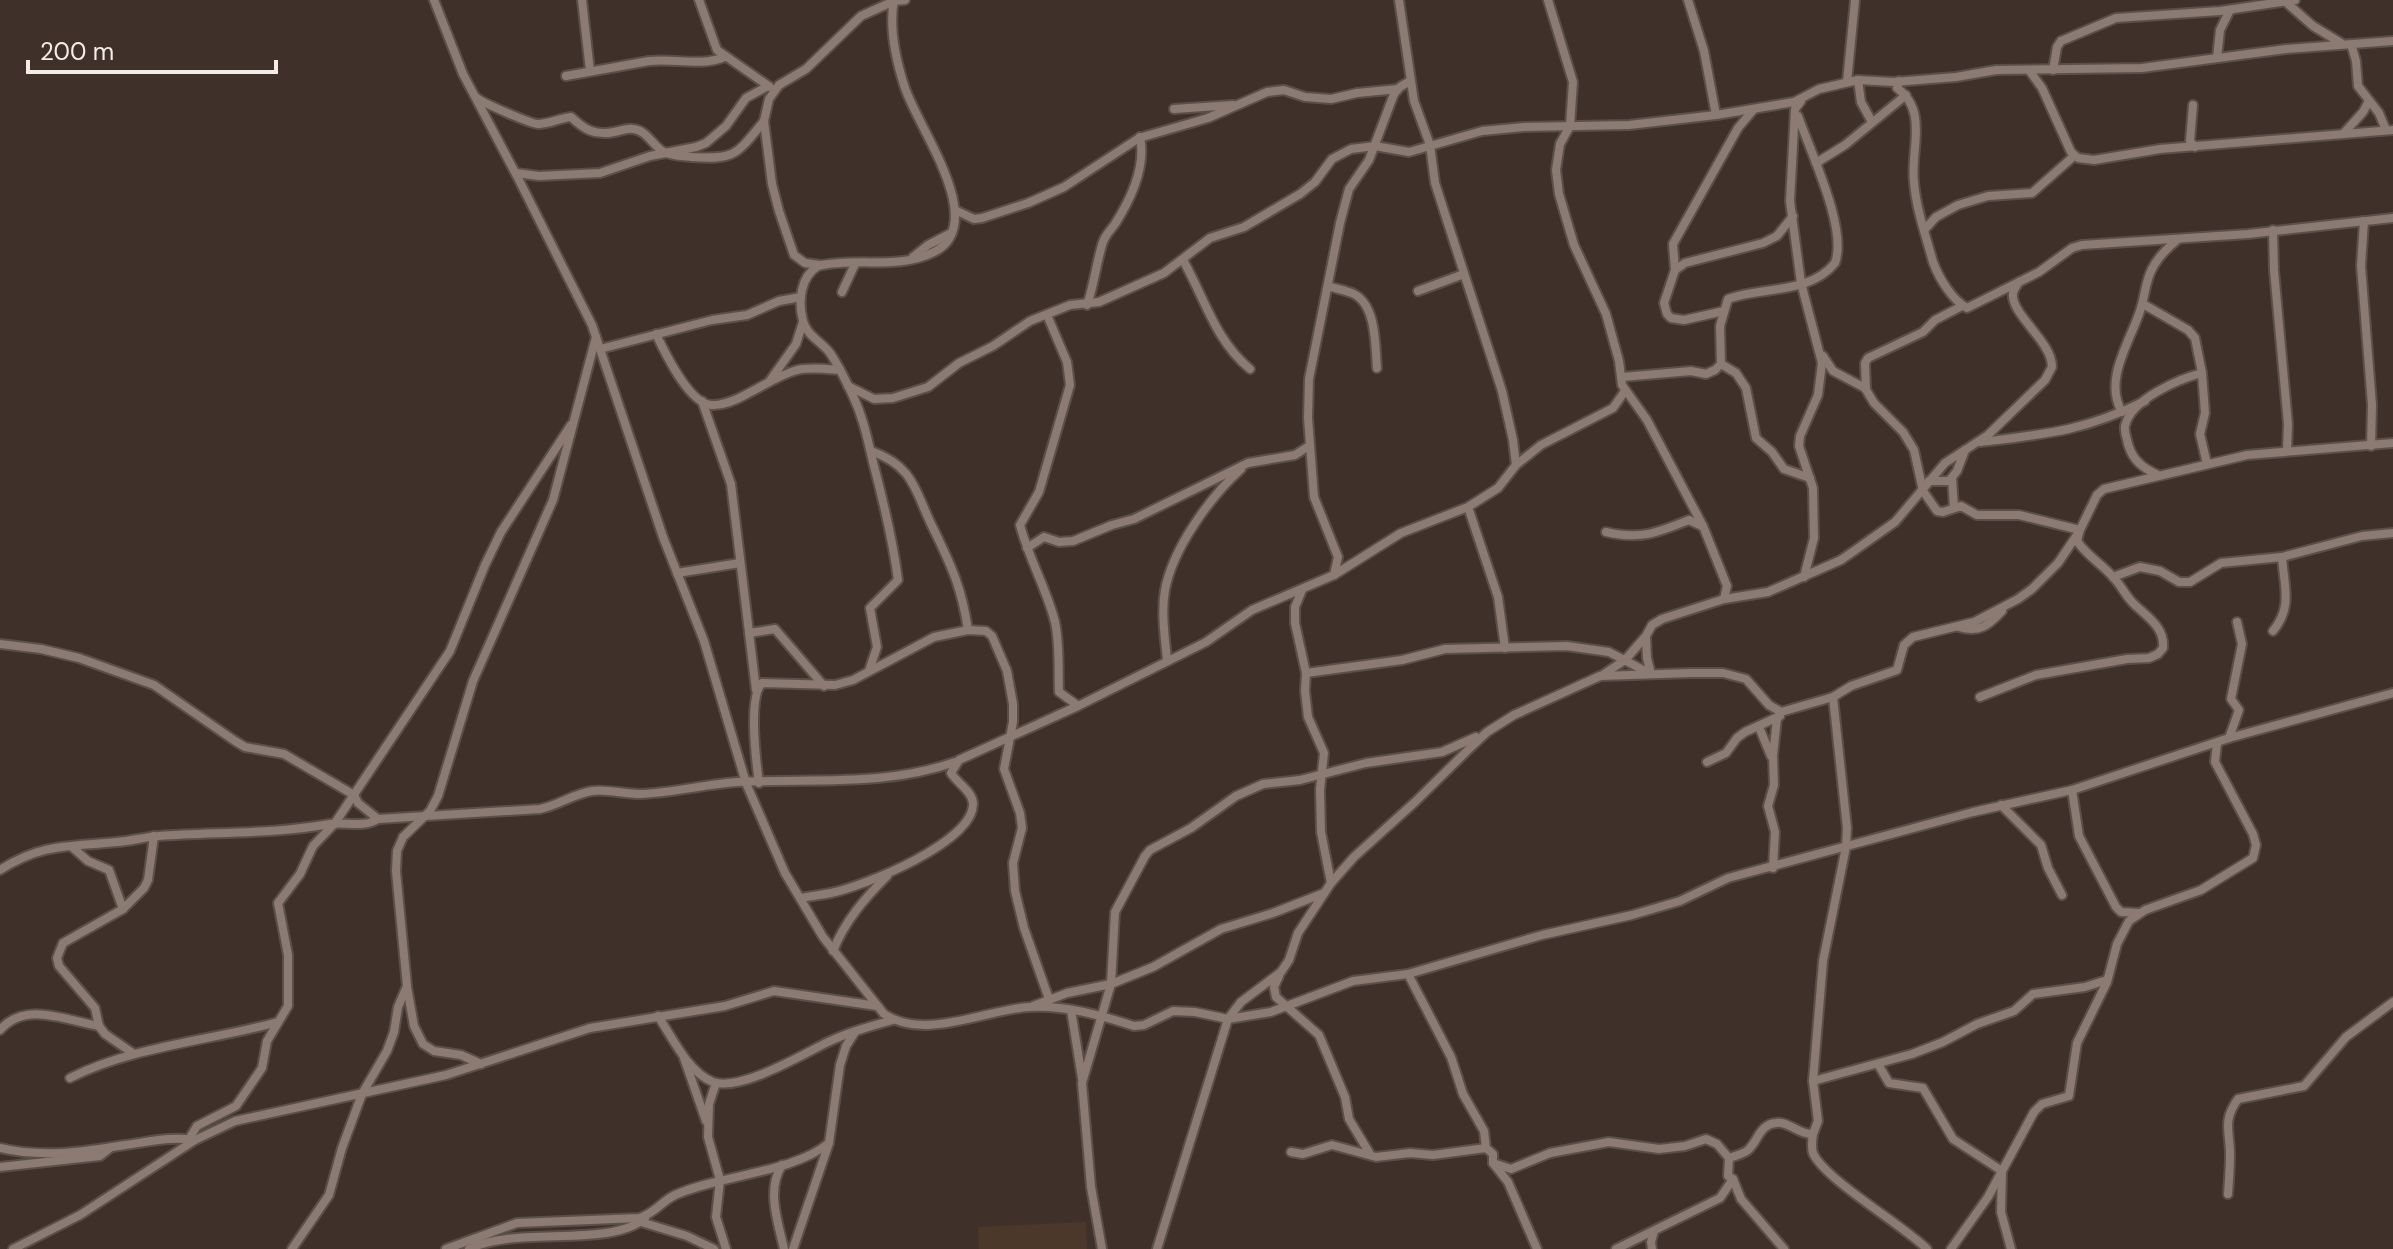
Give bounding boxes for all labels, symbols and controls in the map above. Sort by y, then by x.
scale bar [28,24,276,74]
text: 200 m [40,36,114,67]

